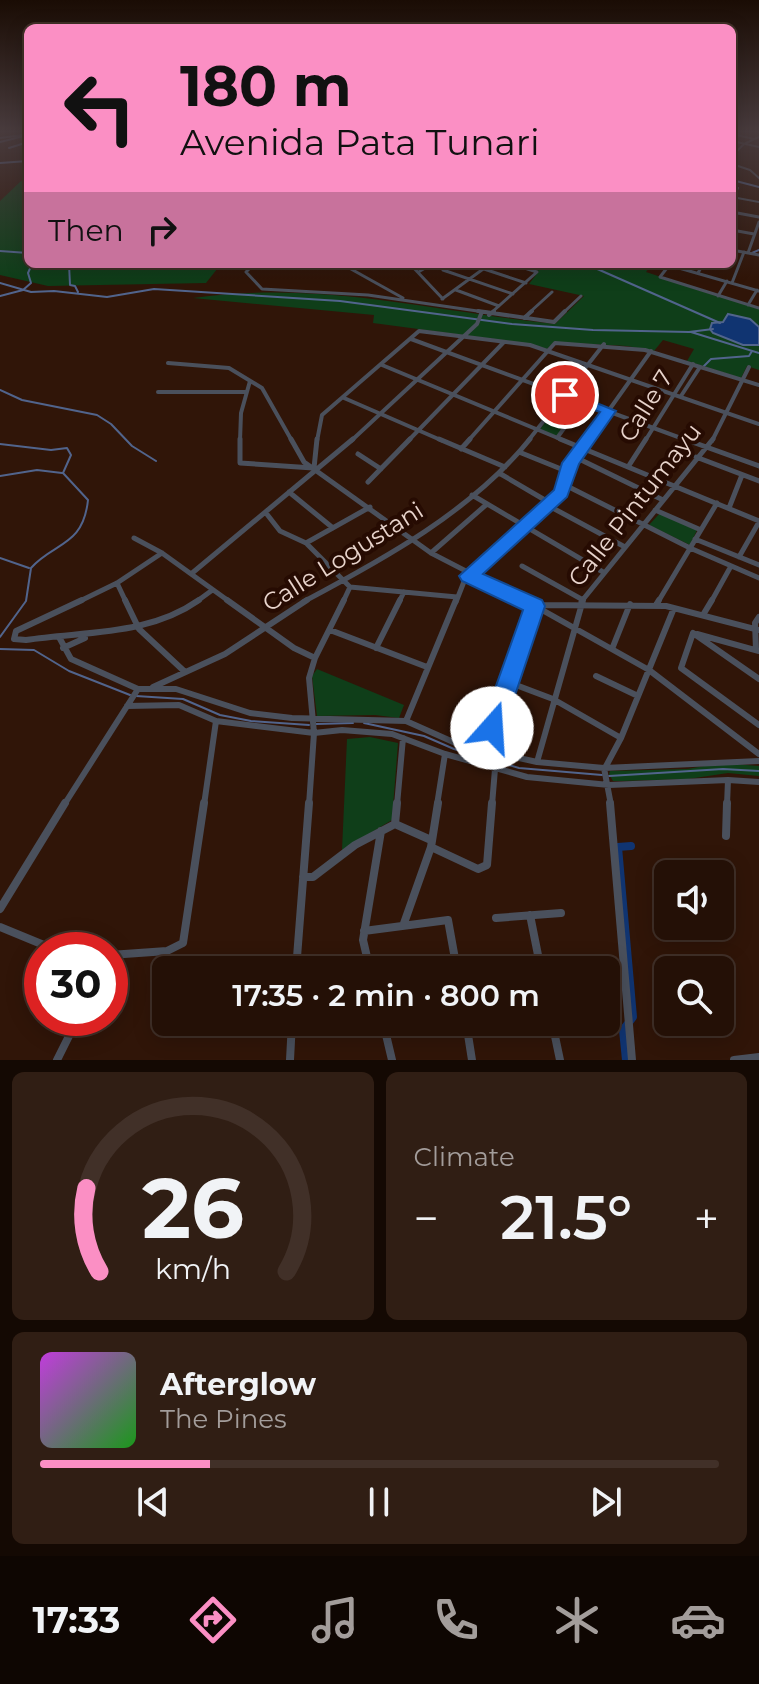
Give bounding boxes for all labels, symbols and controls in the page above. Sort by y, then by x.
text: 180 m [180,52,352,120]
icon: left [48,56,152,160]
text: Avenida Pata Tunari [180,120,540,164]
icon: right [140,208,184,252]
text: Then [48,212,124,249]
pin [531,361,599,429]
street label: Calle 7 [612,365,679,447]
icon: arrive [543,373,587,417]
street label: Calle Pintumayu [562,417,707,592]
street label: Calle Logustani [257,496,428,618]
position arrow [450,686,534,770]
map controls [654,860,734,1036]
button: sound [654,860,734,940]
speed limit sign: 30 [24,932,128,1036]
button: search [654,956,734,1036]
text: 17:35 · 2 min · 800 m [232,977,540,1014]
text: Climate [414,1141,515,1173]
text: 26 [142,1157,244,1259]
text: 21.5° [500,1181,632,1254]
text: − [414,1191,439,1245]
text: + [694,1191,719,1245]
text: km/h [155,1251,231,1286]
text: Afterglow [160,1366,316,1403]
text: The Pines [160,1403,287,1435]
icon: previous [131,1480,175,1524]
icon: pause [357,1480,401,1524]
icon: next [584,1480,628,1524]
icon: directions [185,1592,241,1648]
icon: music [307,1592,363,1648]
icon: phone [428,1592,484,1648]
icon: climate [549,1592,605,1648]
icon: car [670,1592,726,1648]
text: 17:33 [33,1598,120,1642]

